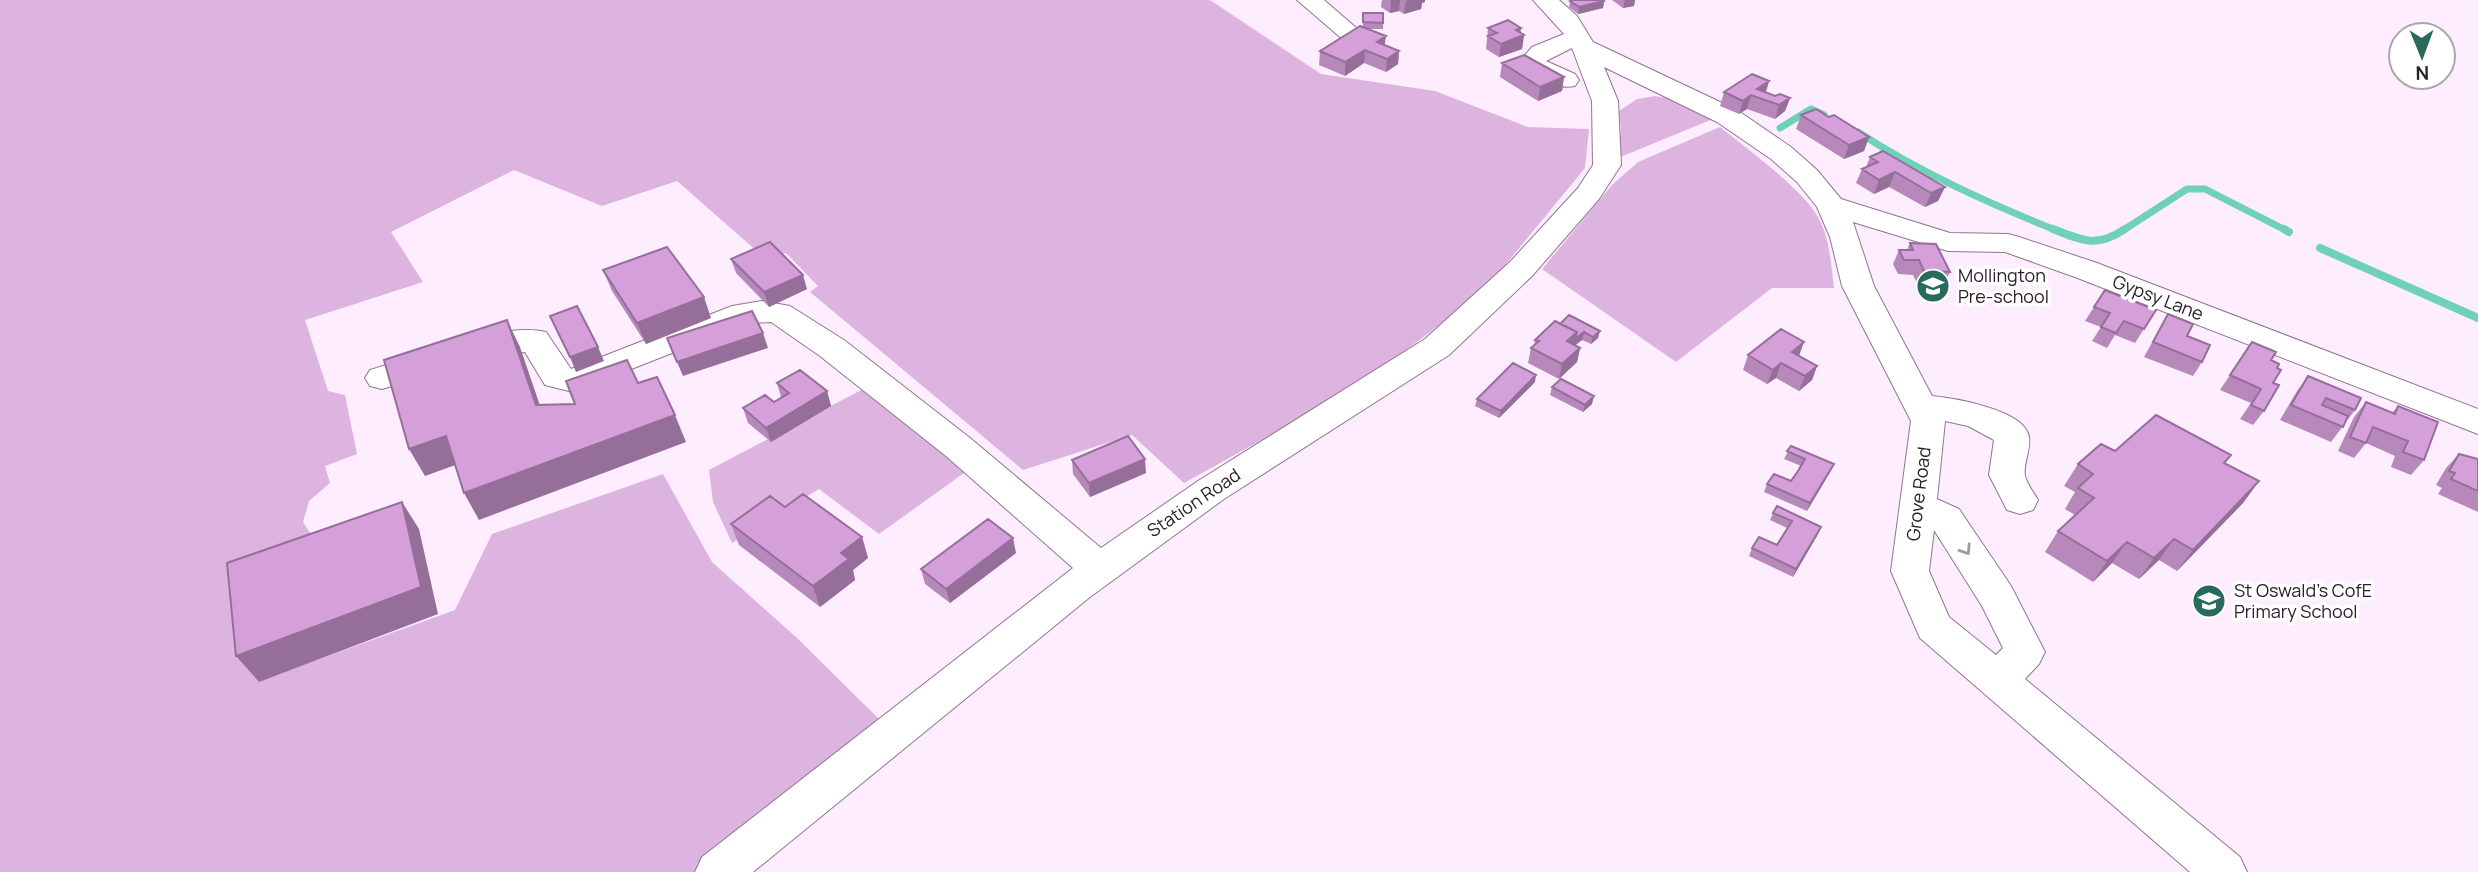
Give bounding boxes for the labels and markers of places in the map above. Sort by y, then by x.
place label: Mollington Pre-school [1958,263,2049,308]
school or university icon: Mollington Pre-school [1914,267,1952,305]
place label: St Oswald's CofE Primary School [2234,578,2372,623]
school or university icon: St Oswald's CofE Primary School [2190,582,2228,620]

